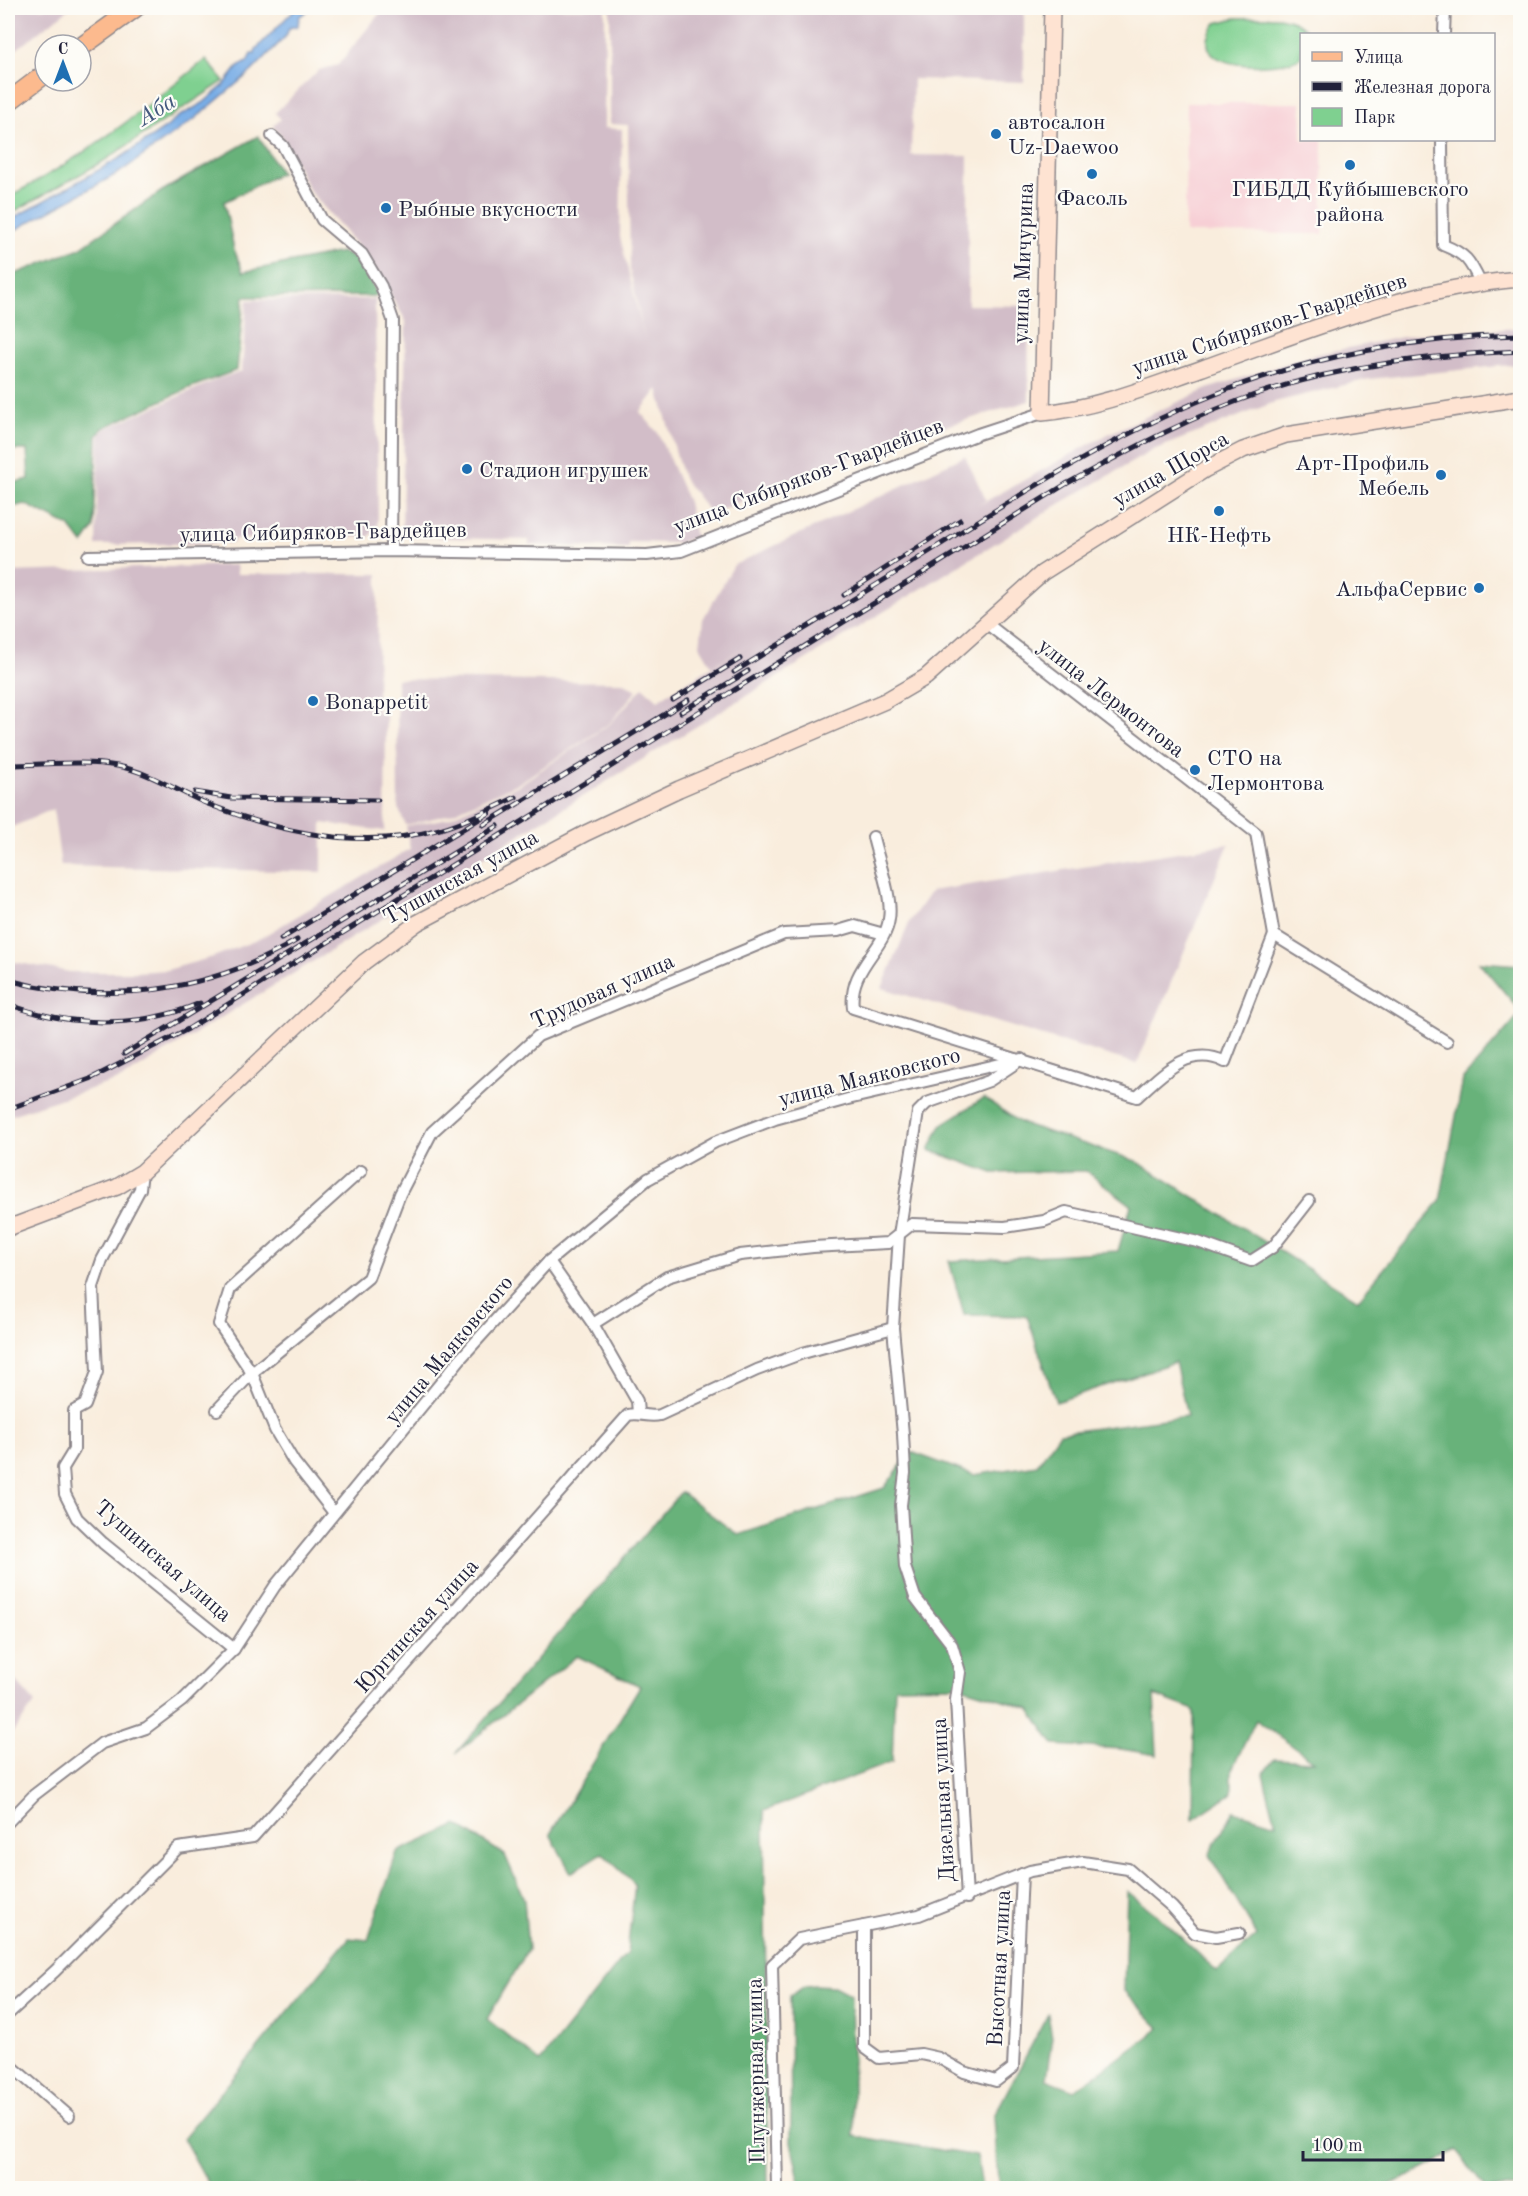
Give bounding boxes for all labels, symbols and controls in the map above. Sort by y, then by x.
north arrow [33,33,93,93]
legend [1300,33,1495,141]
text: С [58,42,68,58]
text: Улица [1354,49,1403,67]
text: Железная дорога [1354,79,1491,97]
water label: Аба [131,89,181,133]
text: Парк [1354,109,1395,127]
place label: автосалон Uz-Daewoo [1008,112,1119,159]
marker: автосалон Uz-Daewoo [989,127,1003,141]
marker: ГИБДД Куйбышевского района [1343,158,1357,172]
marker: Фасоль [1085,167,1099,181]
place label: ГИБДД Куйбышевского района [1231,179,1469,226]
street label: улица Мичурина [1010,182,1038,344]
place label: Фасоль [1056,188,1128,210]
place label: Рыбные вкусности [398,199,578,221]
marker: Рыбные вкусности [379,201,393,215]
street label: улица Сибиряков-Гвардейцев [1130,270,1410,380]
street label: улица Сибиряков-Гвардейцев [671,415,947,539]
street label: улица Щорса [1109,428,1233,512]
place label: Арт-Профиль Мебель [1295,453,1429,500]
place label: Стадион игрушек [479,460,649,482]
marker: Стадион игрушек [460,462,474,476]
marker: Арт-Профиль Мебель [1434,468,1448,482]
marker: НК-Нефть [1212,504,1226,518]
street label: улица Сибиряков-Гвардейцев [179,519,467,547]
place label: НК-Нефть [1167,525,1271,547]
place label: АльфаСервис [1335,579,1467,601]
marker: АльфаСервис [1472,581,1486,595]
street label: улица Лермонтова [1033,635,1188,763]
place label: Bonappetit [325,692,428,714]
marker: Bonappetit [306,694,320,708]
place label: СТО на Лермонтова [1207,748,1324,795]
marker: СТО на Лермонтова [1188,763,1202,777]
street label: Тушинская улица [380,826,542,929]
street label: Трудовая улица [528,950,678,1033]
street label: улица Маяковского [776,1045,963,1111]
street label: улица Маяковского [381,1272,518,1429]
street label: Тушинская улица [90,1496,235,1627]
street label: Юргинская улица [352,1555,483,1698]
street label: Дизельная улица [929,1717,959,1883]
street label: Высотная улица [985,1889,1015,2047]
street label: Плунжерная улица [744,1978,770,2164]
scale bar [1303,2124,1442,2162]
text: 100 m [1312,2137,1363,2155]

